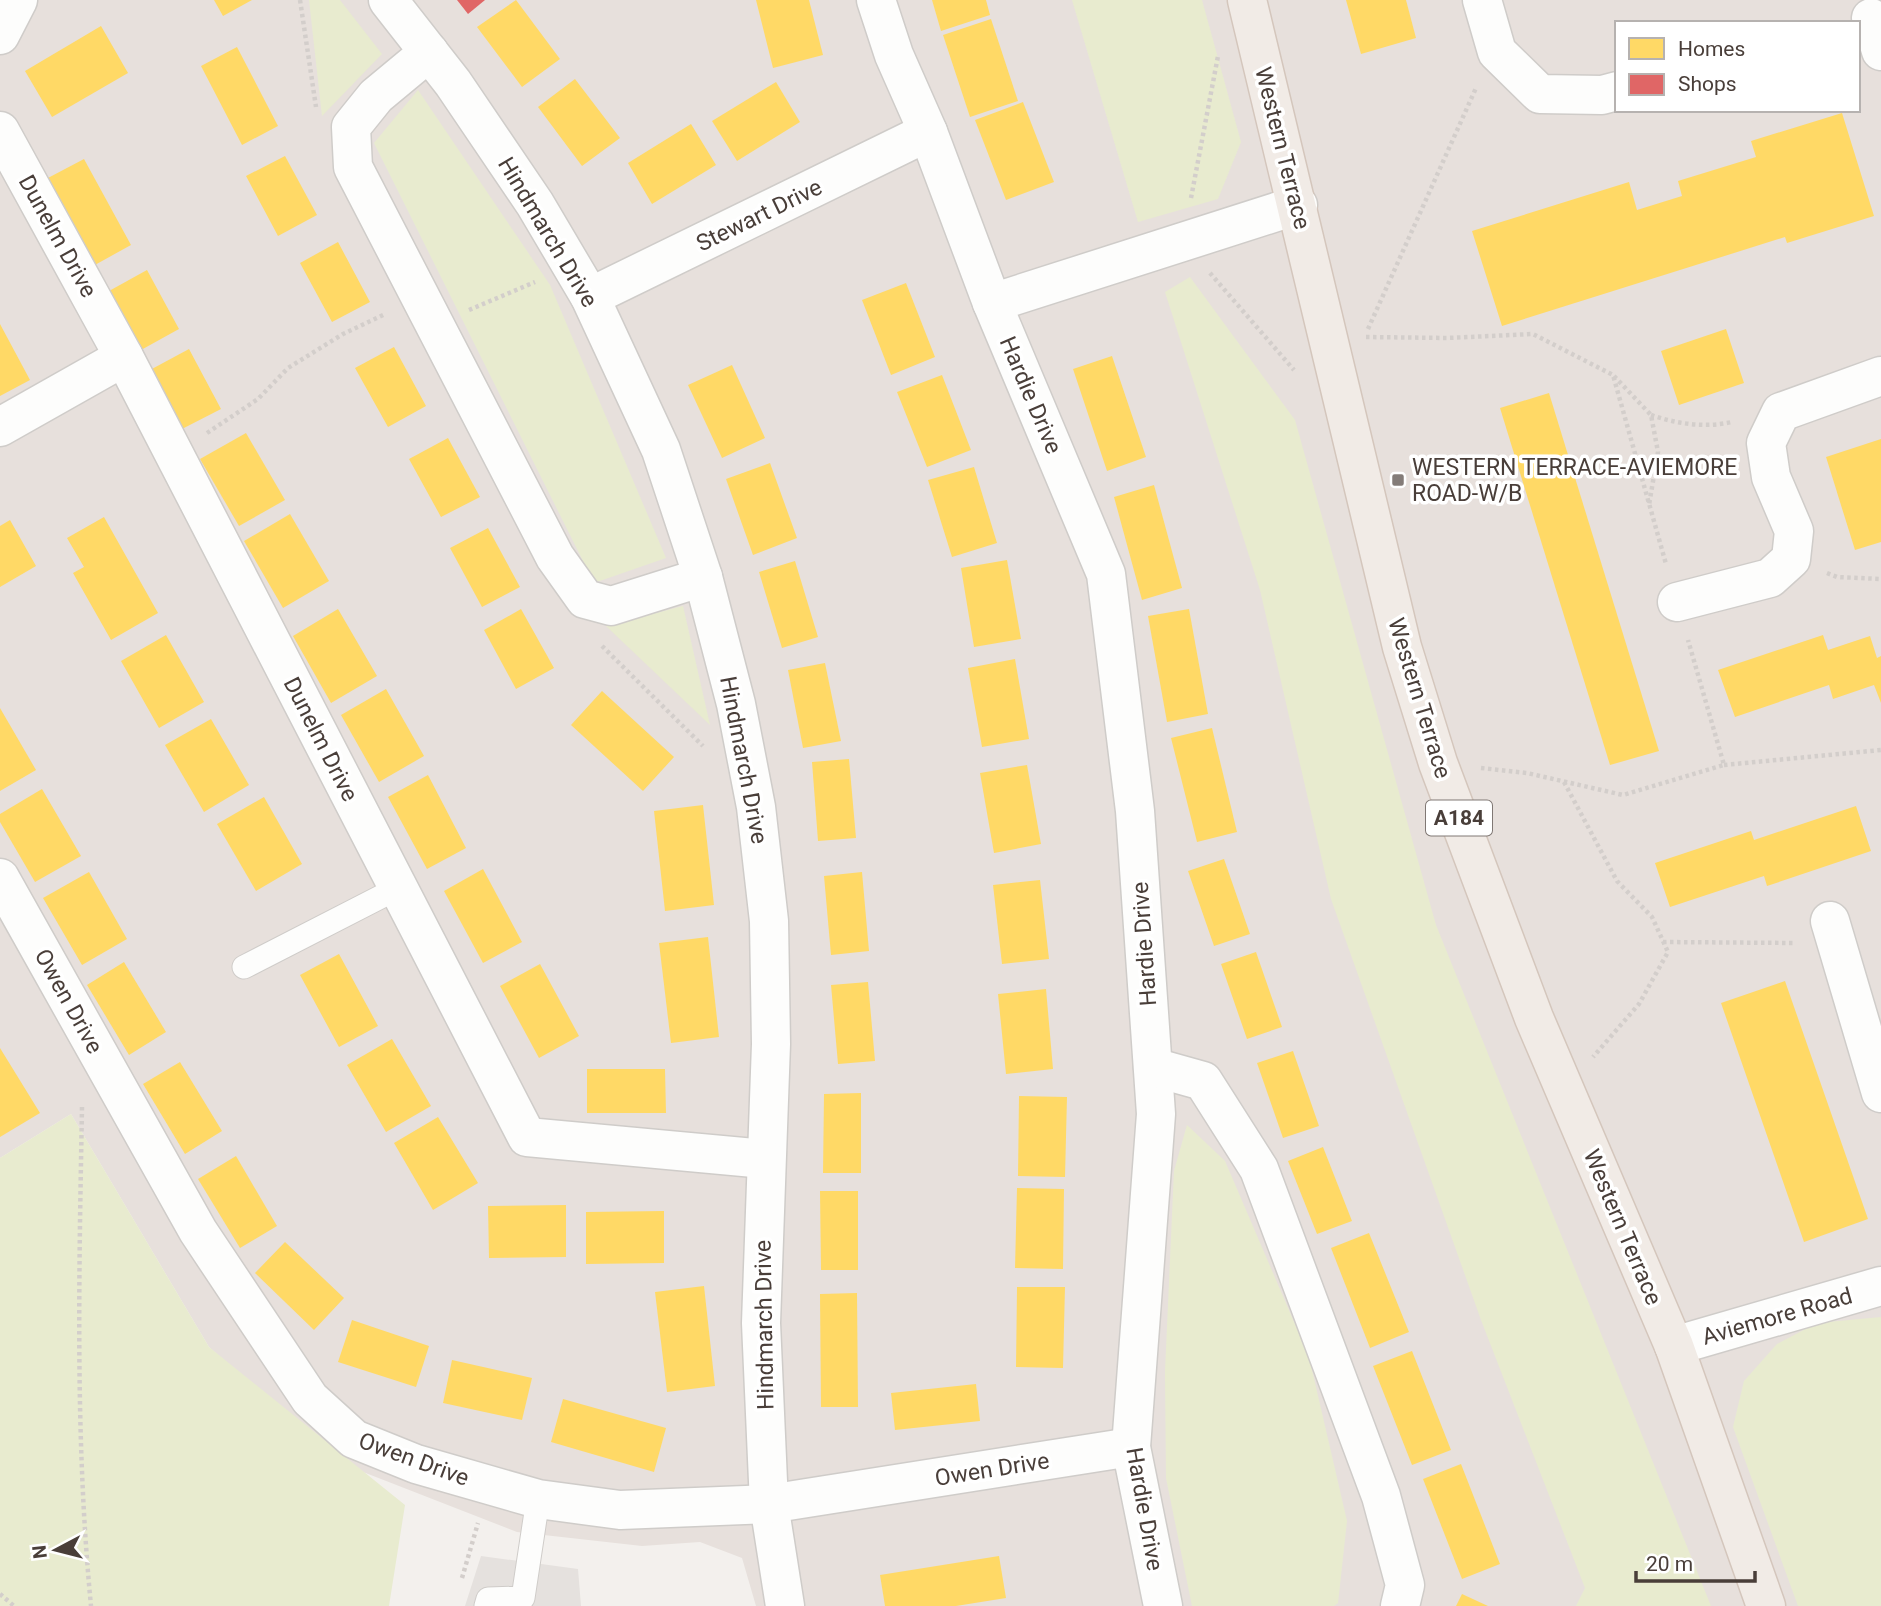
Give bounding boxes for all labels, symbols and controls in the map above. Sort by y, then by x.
legend [1615,21,1860,112]
text: Homes [1678,37,1745,61]
street label: Western Terrace [1249,64,1316,232]
text: Shops [1678,72,1737,96]
street label: Hindmarch Drive [492,152,603,312]
street label: Dunelm Drive [13,170,102,302]
street label: Stewart Drive [692,173,826,257]
street label: Hardie Drive [994,333,1067,458]
place label: WESTERN TERRACE-AVIEMORE ROAD-W/B [1412,454,1737,507]
marker: WESTERN TERRACE-AVIEMORE ROAD-W/B [1390,472,1406,488]
street label: Western Terrace [1382,615,1457,782]
street label: Dunelm Drive [278,673,363,806]
street label: Hindmarch Drive [714,674,773,846]
road number: A184 [1426,800,1492,836]
street label: Hardie Drive [1127,881,1162,1007]
street label: Owen Drive [29,944,108,1058]
street label: Western Terrace [1578,1145,1667,1309]
street label: Hindmarch Drive [750,1240,779,1410]
street label: Aviemore Road [1699,1282,1855,1351]
street label: Owen Drive [355,1427,473,1492]
street label: Hardie Drive [1120,1445,1169,1573]
street label: Owen Drive [933,1447,1051,1492]
north arrow [21,1515,91,1585]
scale bar [1636,1540,1755,1584]
text: N [27,1544,52,1560]
text: 20 m [1646,1552,1693,1576]

